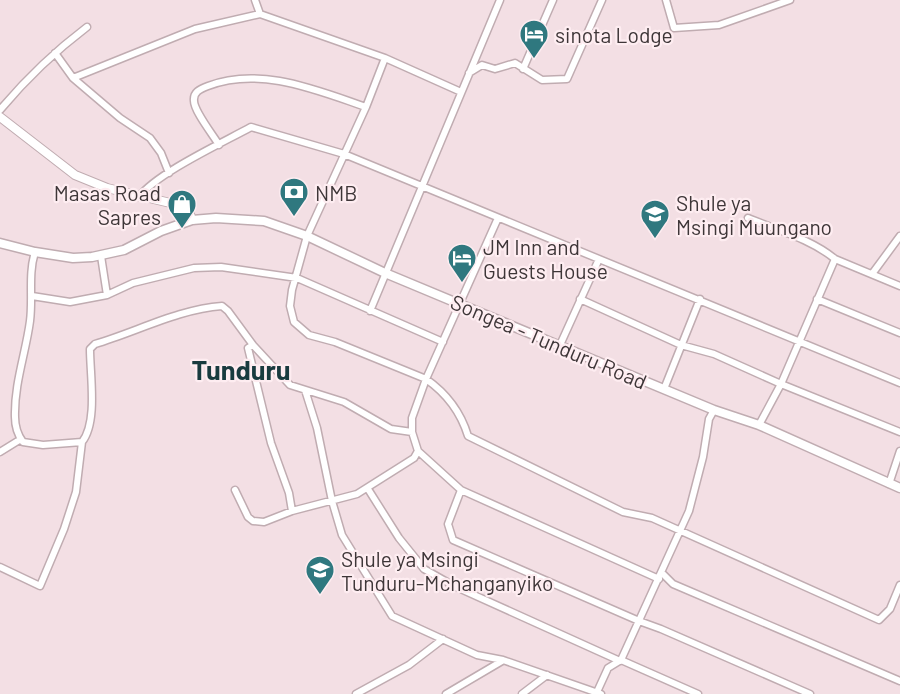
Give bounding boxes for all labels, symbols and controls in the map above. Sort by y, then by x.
hotel icon: sinota Lodge [518,18,550,60]
place label: sinota Lodge [555,22,673,47]
bank icon: NMB [278,176,310,218]
place label: Masas Road Sapres [54,180,161,229]
place label: NMB [315,180,357,205]
shop icon: Masas Road Sapres [166,188,198,230]
place label: Shule ya Msingi Muungano [676,190,832,239]
school or university icon: Shule ya Msingi Muungano [639,198,671,240]
place label: JM Inn and Guests House [483,234,608,283]
hotel icon: JM Inn and Guests House [446,242,478,284]
street label: Songea - Tunduru Road [447,288,651,394]
district label: Tunduru [192,353,290,385]
place label: Shule ya Msingi Tunduru-Mchanganyiko [341,546,553,595]
school or university icon: Shule ya Msingi Tunduru-Mchanganyiko [304,554,336,596]

